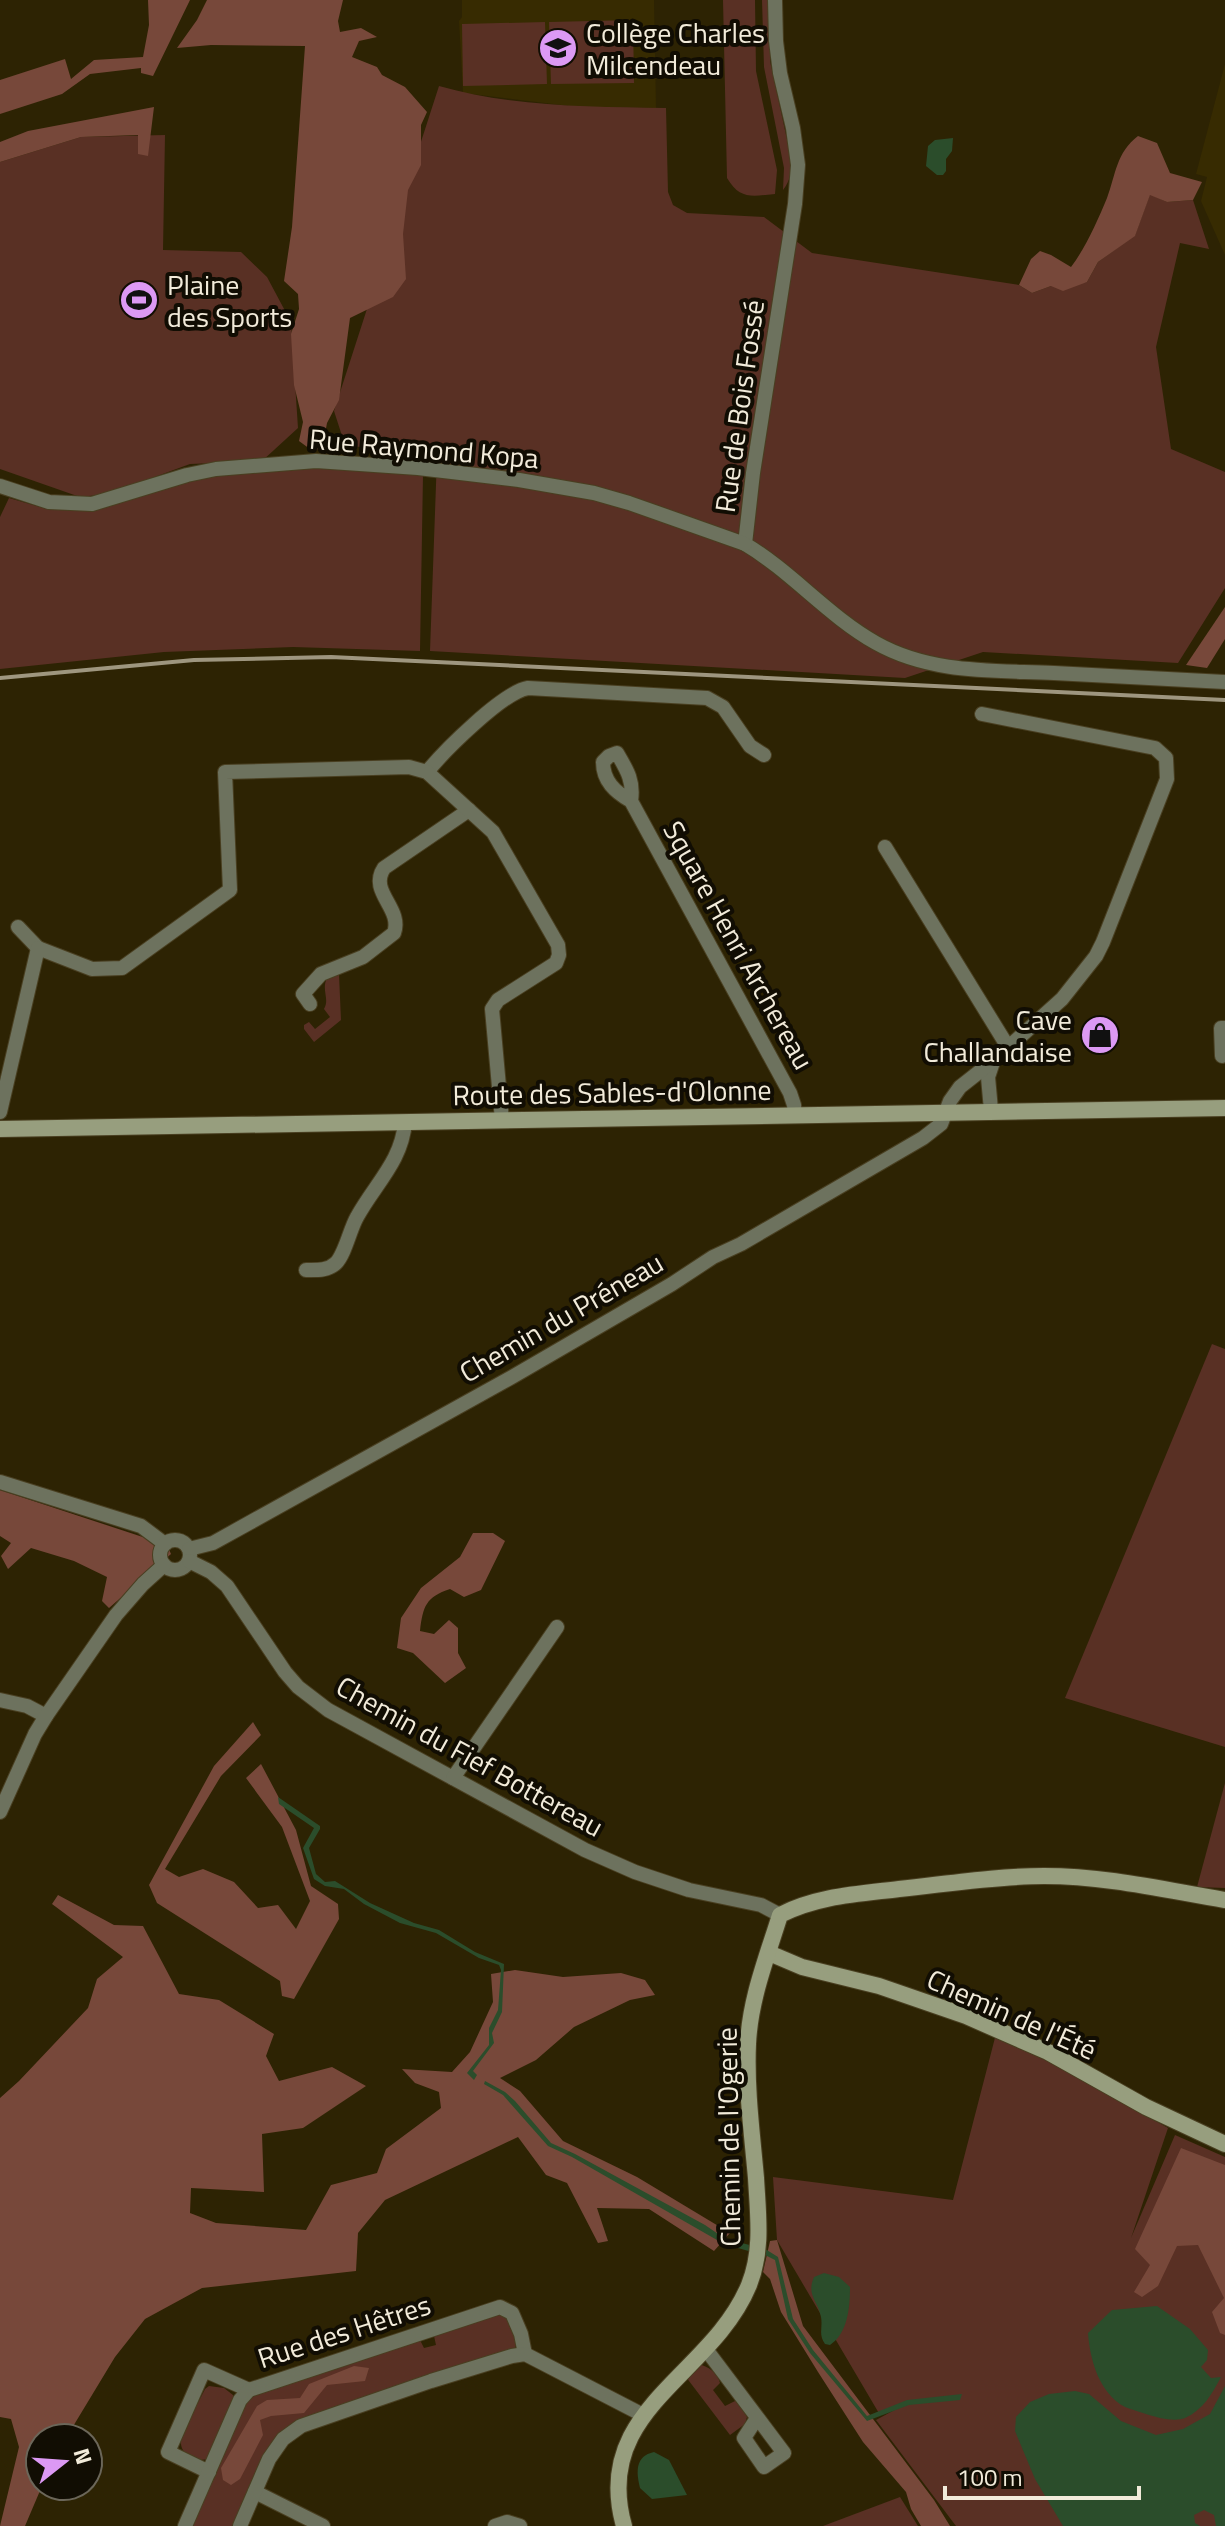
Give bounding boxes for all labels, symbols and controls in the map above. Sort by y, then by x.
place label: Collège Charles Milcendeau [586,11,765,86]
school or university icon: Collège Charles Milcendeau [537,27,579,69]
place label: Plaine des Sports [167,263,292,338]
sports icon: Plaine des Sports [118,279,160,321]
street label: Rue de Bois Fossé [703,297,775,515]
street label: Rue Raymond Kopa [307,417,541,479]
street label: Square Henri Archereau [653,813,825,1077]
place label: Cave Challandaise [924,998,1072,1073]
shop icon: Cave Challandaise [1079,1014,1121,1056]
street label: Route des Sables-d'Olonne [452,1068,772,1116]
street label: Chemin du Préneau [451,1241,671,1393]
street label: Chemin du Fief Bottereau [329,1665,611,1847]
street label: Chemin de l'Été [920,1957,1104,2071]
street label: Chemin de l'Ogerie [705,2027,751,2247]
street label: Rue des Hêtres [252,2283,436,2379]
north arrow [24,2422,104,2502]
text: N [65,2444,102,2468]
scale bar [945,2450,1139,2500]
text: 100 m [957,2459,1023,2495]

